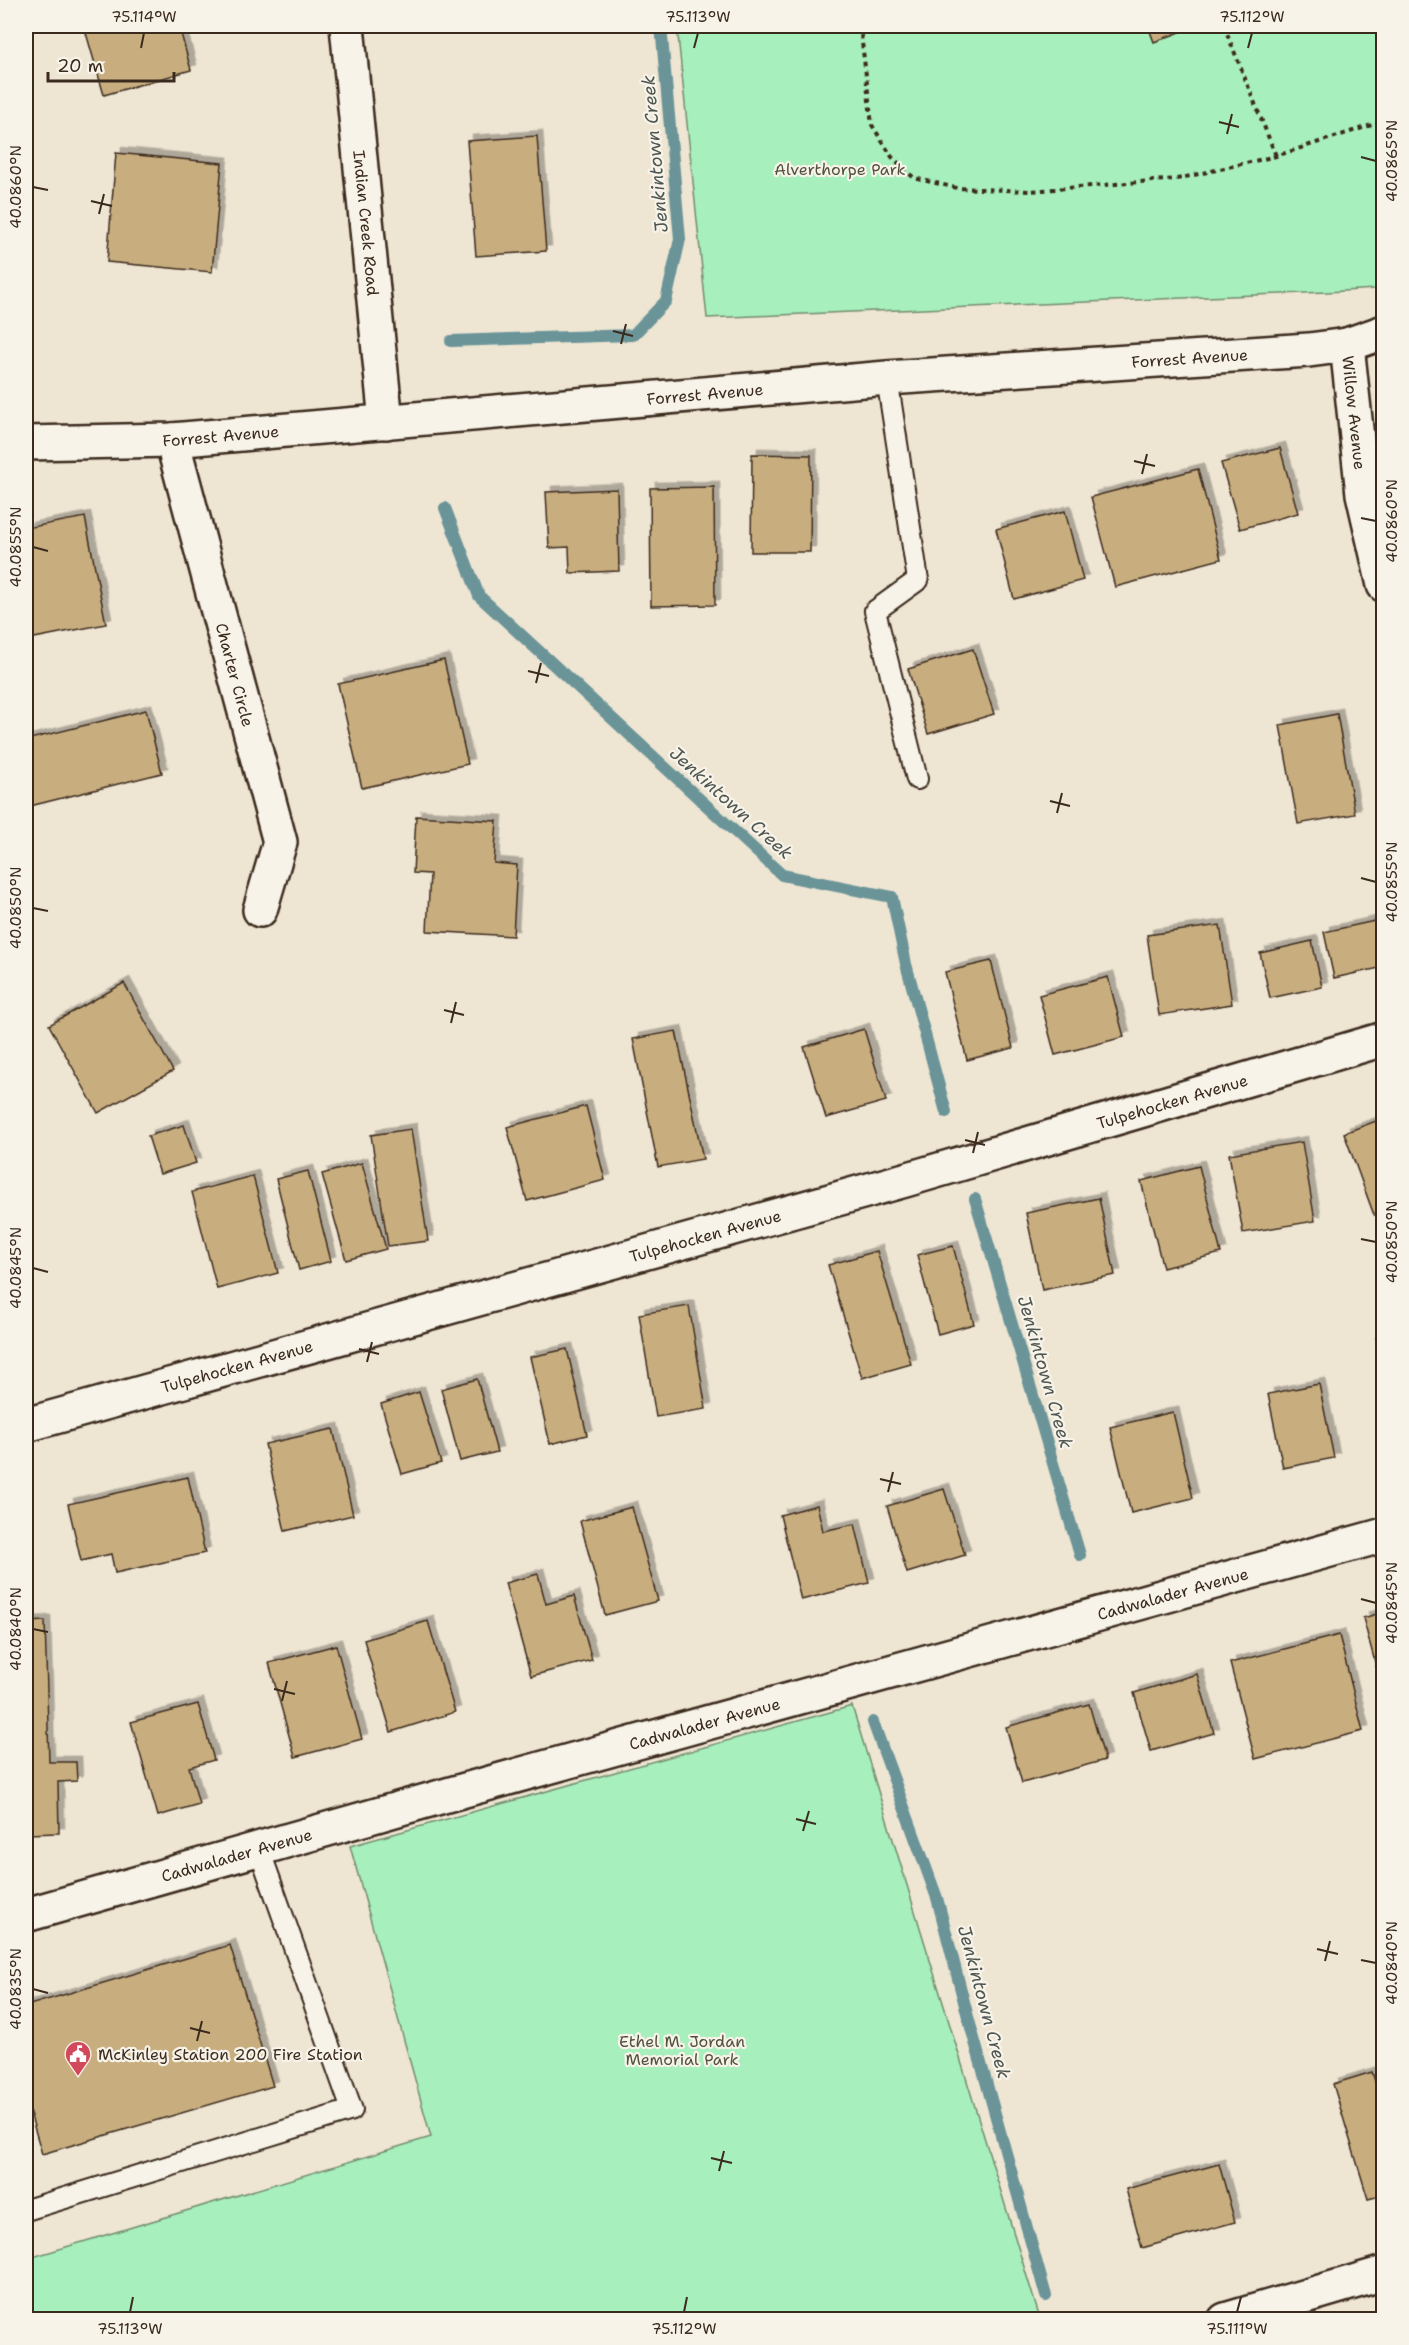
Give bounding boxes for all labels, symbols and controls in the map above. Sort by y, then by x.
text: 75.114°W [111,7,177,27]
text: 75.113°W [665,7,731,27]
text: 75.112°W [1219,7,1285,27]
scale bar [48,45,174,83]
text: 20 m [57,54,103,78]
water label: Jenkintown Creek [636,74,674,234]
text: 40.0865°N [1382,120,1402,202]
text: 40.0860°N [6,145,26,229]
street label: Indian Creek Road [348,149,384,297]
park label: Alverthorpe Park [774,159,906,180]
street label: Forrest Avenue [1131,344,1249,373]
street label: Willow Avenue [1337,355,1370,471]
street label: Forrest Avenue [646,379,764,410]
street label: Forrest Avenue [162,421,280,451]
text: 40.0860°N [1382,479,1402,563]
text: 40.0855°N [6,506,26,588]
street label: Charter Circle [211,621,259,729]
water label: Jenkintown Creek [664,741,798,865]
text: 40.0855°N [1382,841,1402,923]
text: 40.0850°N [6,867,26,949]
street label: Tulpehocken Avenue [1094,1070,1250,1134]
text: 40.0850°N [1382,1201,1402,1283]
street label: Tulpehocken Avenue [627,1205,784,1267]
text: 40.0845°N [6,1227,26,1309]
water label: Jenkintown Creek [1012,1293,1079,1452]
street label: Tulpehocken Avenue [159,1336,315,1398]
text: 40.0845°N [1382,1562,1402,1644]
street label: Cadwalader Avenue [1095,1563,1251,1625]
text: 40.0840°N [6,1587,26,1671]
street label: Cadwalader Avenue [627,1693,783,1755]
street label: Cadwalader Avenue [159,1824,315,1887]
text: 40.0840°N [1382,1921,1402,2005]
water label: Jenkintown Creek [952,1923,1016,2082]
text: 40.0835°N [6,1948,26,2030]
park label: Ethel M. Jordan Memorial Park [619,2031,745,2070]
public building icon: McKinley Station 200 Fire Station [63,2039,93,2077]
place label: McKinley Station 200 Fire Station [98,2044,363,2065]
text: 75.113°W [97,2319,163,2339]
text: 75.112°W [651,2319,717,2339]
text: 75.111°W [1206,2319,1268,2339]

